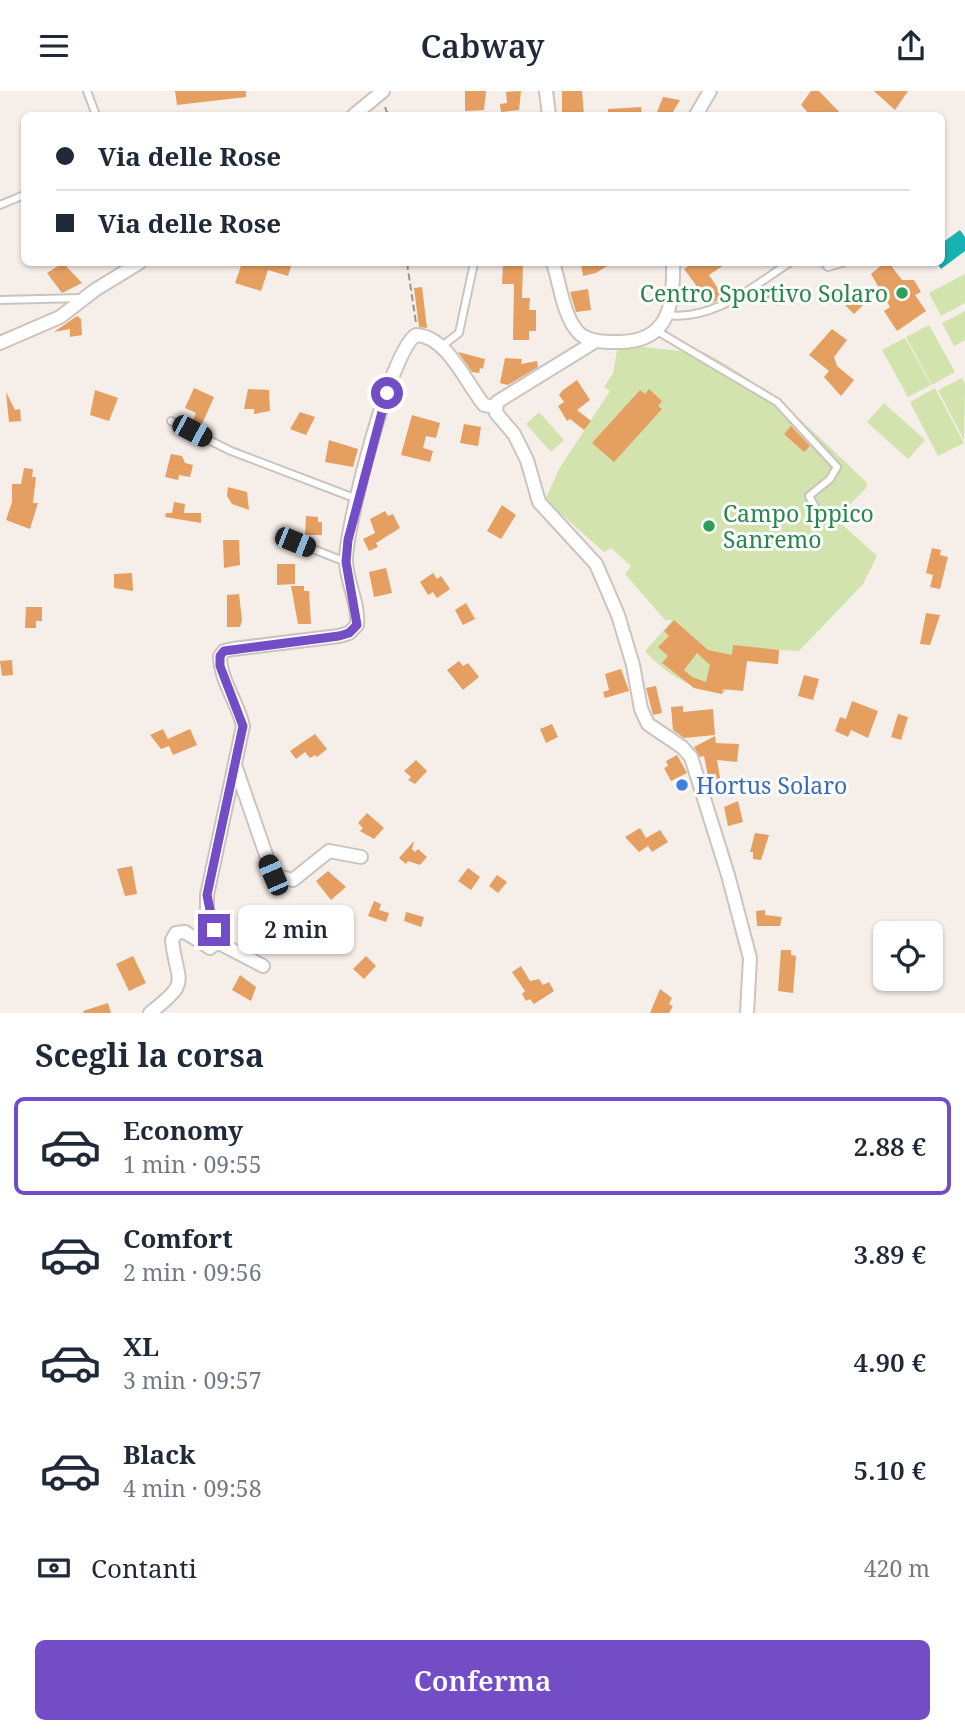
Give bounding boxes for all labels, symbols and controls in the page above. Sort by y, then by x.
text: Cabway [421,24,544,67]
icon: menu [35,27,73,65]
icon: share [892,27,930,65]
text: Via delle Rose [98,138,281,174]
text: Via delle Rose [98,205,281,241]
place label: Centro Sportivo Solaro [640,277,888,309]
marker: Centro Sportivo Solaro [894,285,910,301]
route start [371,377,403,409]
car [169,412,216,450]
place label: Campo Ippico Sanremo [723,497,874,555]
marker: Campo Ippico Sanremo [701,518,717,534]
car [272,524,319,560]
place label: Hortus Solaro [696,769,847,801]
marker: Hortus Solaro [674,777,690,793]
car [256,852,291,898]
callout: 2 min [238,905,354,955]
text: 2 min [264,913,328,945]
route end [198,914,230,946]
map controls [873,921,943,991]
button: locate [873,921,943,991]
text: Scegli la corsa [35,1033,264,1076]
text: Economy [123,1112,243,1148]
icon: car [39,1115,102,1178]
text: 2.88 € [854,1128,926,1164]
text: 1 min · 09:55 [123,1148,261,1180]
text: Comfort [123,1220,233,1256]
icon: car [39,1223,102,1286]
text: 3.89 € [854,1236,926,1272]
text: 2 min · 09:56 [123,1256,261,1288]
text: XL [123,1328,159,1364]
icon: car [39,1331,102,1394]
text: 4.90 € [854,1344,926,1380]
text: 3 min · 09:57 [123,1364,261,1396]
text: Black [123,1436,196,1472]
icon: car [39,1439,102,1502]
text: 5.10 € [854,1452,926,1488]
text: 4 min · 09:58 [123,1472,261,1504]
icon: cash [35,1549,73,1587]
text: Contanti [91,1550,197,1586]
text: 420 m [864,1552,930,1584]
button: Conferma [35,1640,930,1720]

